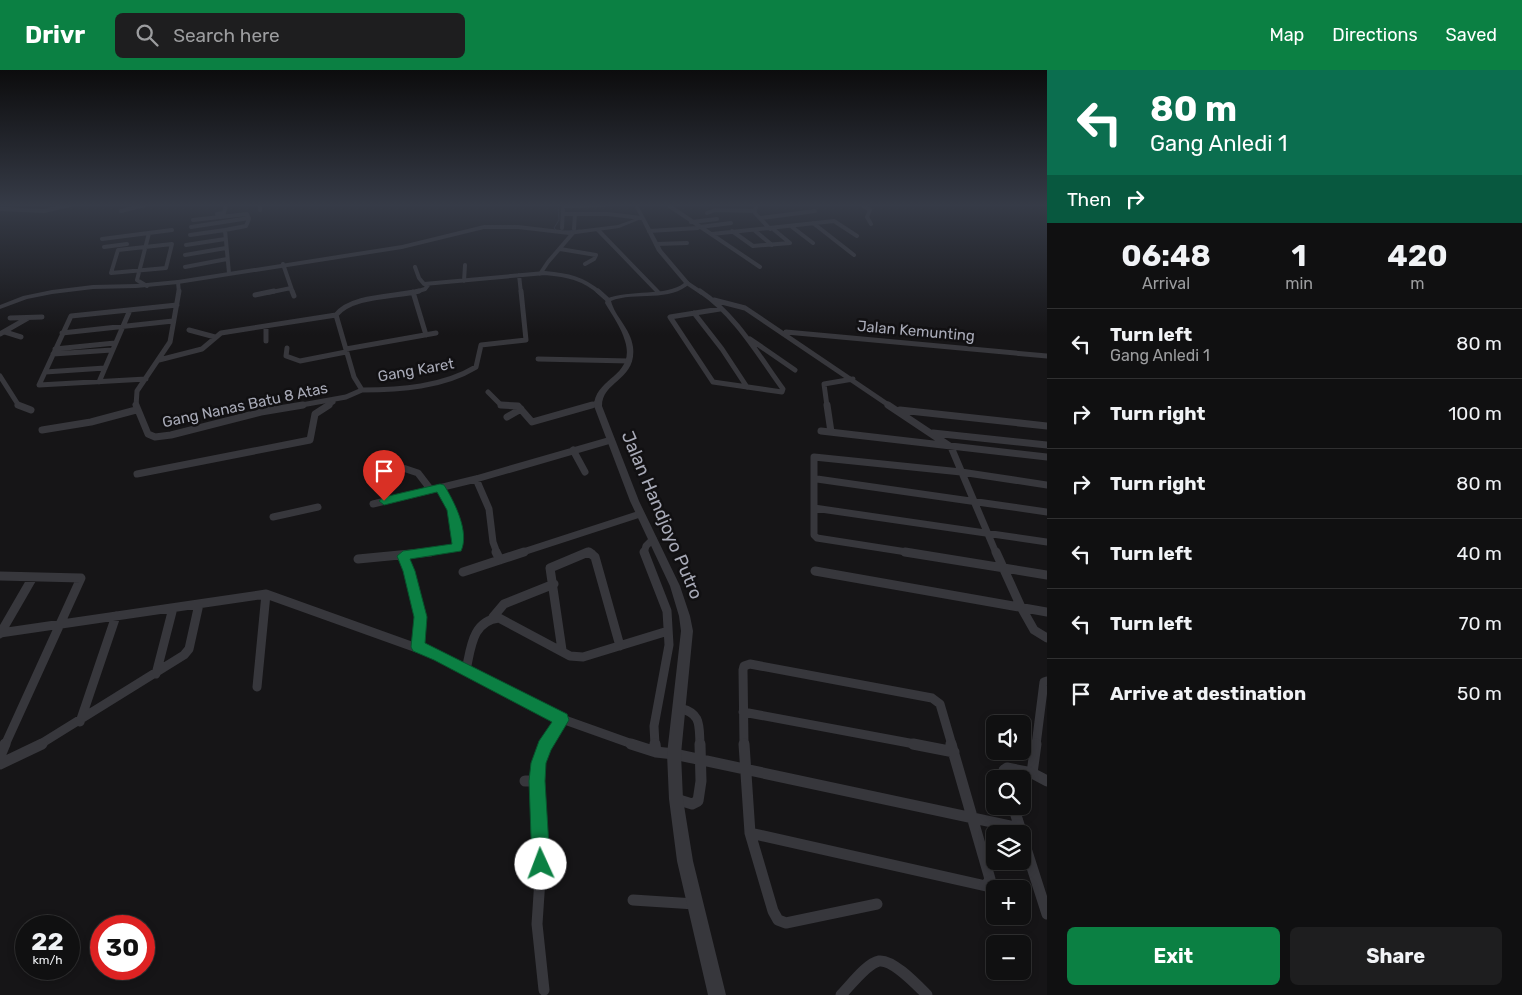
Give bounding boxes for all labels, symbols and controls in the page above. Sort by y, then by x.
search box [115,13,465,58]
text: Drivr [25,21,85,49]
icon: search [133,21,161,49]
text: Search here [173,24,280,47]
text: Map [1269,24,1304,46]
text: Directions [1332,24,1418,46]
text: Saved [1446,24,1497,46]
text: 80 m [1150,88,1237,130]
icon: left [1067,90,1132,155]
text: Gang Anledi 1 [1150,130,1287,157]
icon: right [1121,185,1149,213]
text: Then [1067,188,1111,211]
text: 06:48 [1121,238,1211,274]
text: 1 [1292,238,1307,274]
text: 420 [1387,238,1448,274]
text: Arrival [1142,274,1190,293]
text: min [1285,274,1313,293]
text: m [1410,274,1425,293]
street label: Jalan Kemunting [856,317,976,345]
text: Turn left [1110,323,1192,346]
icon: left [1067,330,1095,358]
text: 80 m [1456,332,1502,355]
text: Gang Anledi 1 [1110,346,1210,365]
street label: Gang Karet [376,354,456,386]
street label: Gang Nanas Batu 8 Atas [161,379,330,431]
icon: right [1067,400,1095,428]
text: Turn right [1110,402,1205,425]
text: 100 m [1448,402,1502,425]
street label: Jalan Handjoyo Putro [617,428,707,602]
pin [363,450,405,501]
icon: arrive [370,457,398,485]
icon: right [1067,470,1095,498]
text: Turn right [1110,472,1205,495]
text: 80 m [1456,472,1502,495]
icon: left [1067,540,1095,568]
text: Turn left [1110,542,1192,565]
text: 40 m [1457,542,1502,565]
icon: left [1067,610,1095,638]
text: Turn left [1110,612,1192,635]
text: 70 m [1459,612,1502,635]
icon: arrive [1067,680,1095,708]
text: Arrive at destination [1110,682,1306,705]
text: 50 m [1457,682,1502,705]
map controls [986,715,1031,980]
button: sound [986,715,1031,760]
button: search [986,770,1031,815]
button: layers [986,825,1031,870]
position arrow [514,837,566,889]
button: + [986,880,1031,925]
speed limit sign: 30 [90,915,155,980]
text: 22 [31,927,64,956]
button: Exit [1067,927,1280,985]
button: Share [1290,927,1502,985]
button: − [986,935,1031,980]
text: km/h [33,953,62,967]

